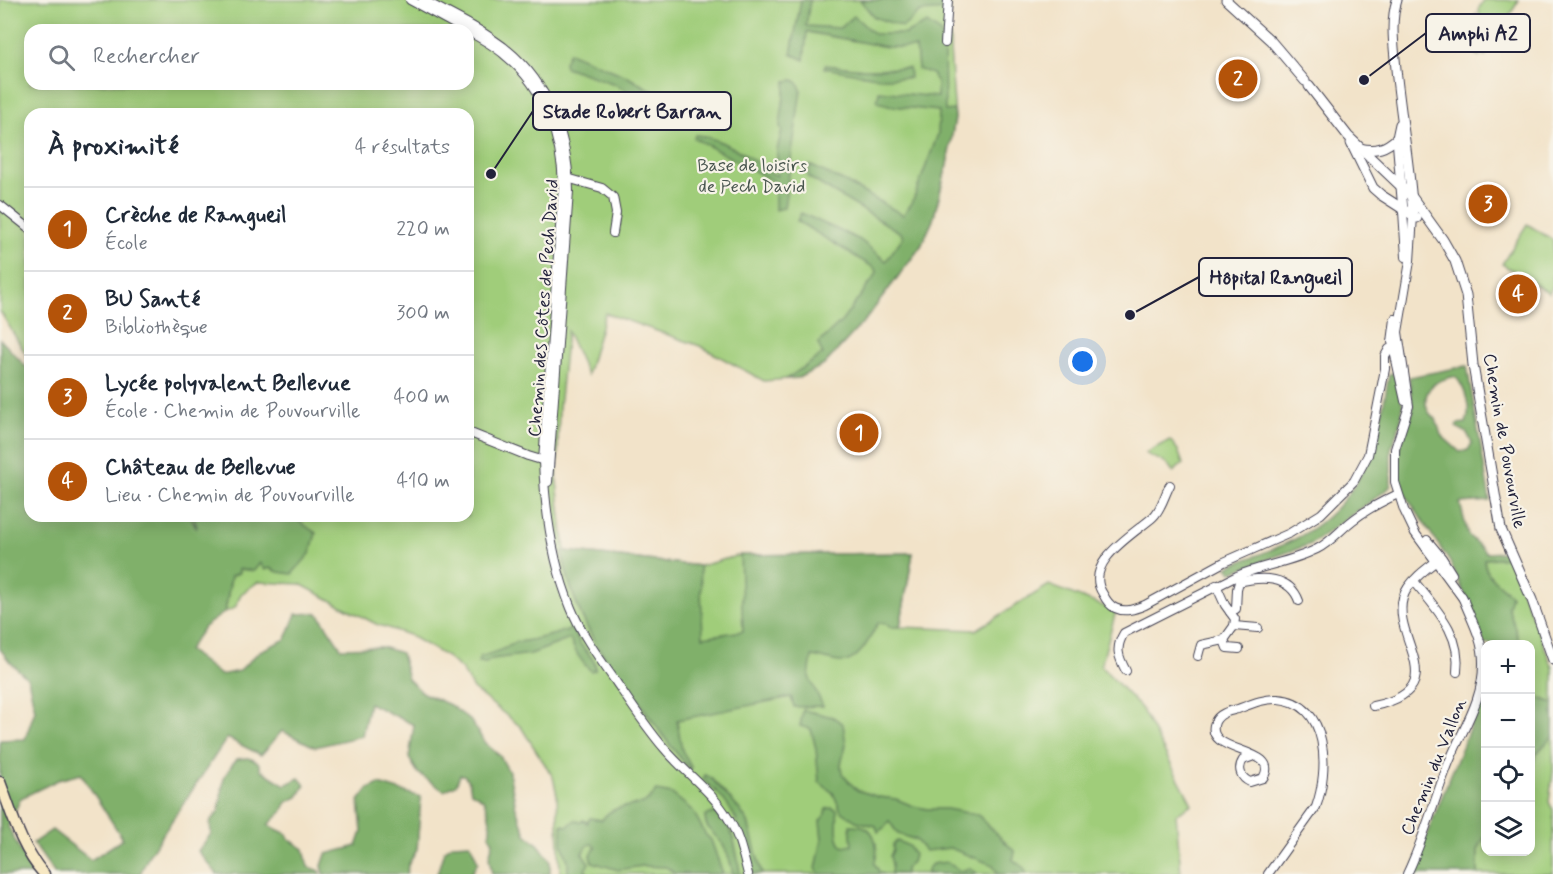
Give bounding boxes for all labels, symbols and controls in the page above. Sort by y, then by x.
callout: Amphi A2 [1426,14,1530,52]
text: Amphi A2 [1438,21,1518,48]
search box [24,24,474,90]
icon: search [45,41,78,74]
text: Rechercher [93,43,200,71]
pin: 2 [1218,56,1258,101]
callout: Stade Robert Barran [533,92,731,130]
text: Stade Robert Barran [543,99,722,126]
text: À proximité [48,130,179,164]
text: 4 résultats [355,134,450,161]
park label: Base de loisirs de Pech David [697,154,807,199]
street label: Chemin des Côtes de Pech David [523,178,565,438]
pin: 3 [1468,182,1508,226]
text: Crèche de Rangueil [105,202,287,230]
text: 1 [63,216,72,243]
text: 220 m [396,216,450,243]
text: École [105,230,148,257]
callout: Hôpital Rangueil [1199,258,1352,296]
text: Hôpital Rangueil [1210,265,1342,294]
pin: 4 [1498,272,1538,316]
text: BU Santé [105,286,200,314]
text: 2 [63,300,72,327]
text: 300 m [396,300,450,327]
text: Bibliothèque [105,314,208,341]
your location [1068,347,1097,376]
street label: Chemin de Pouvourville [1477,351,1531,531]
text: Lycée polyvalent Bellevue [105,370,351,398]
text: 3 [63,384,72,411]
text: 400 m [394,384,450,411]
text: École · Chemin de Pouvourville [105,398,361,425]
pin: 1 [840,410,878,456]
text: Château de Bellevue [105,454,296,482]
text: 4 [62,468,73,495]
text: 410 m [396,468,450,495]
text: Lieu · Chemin de Pouvourville [105,482,355,509]
map controls [1481,640,1535,856]
button: + [1481,640,1535,694]
button: − [1481,694,1535,748]
street label: Chemin du Vallon [1396,695,1472,839]
button: locate [1481,748,1535,802]
button: layers [1481,802,1535,856]

